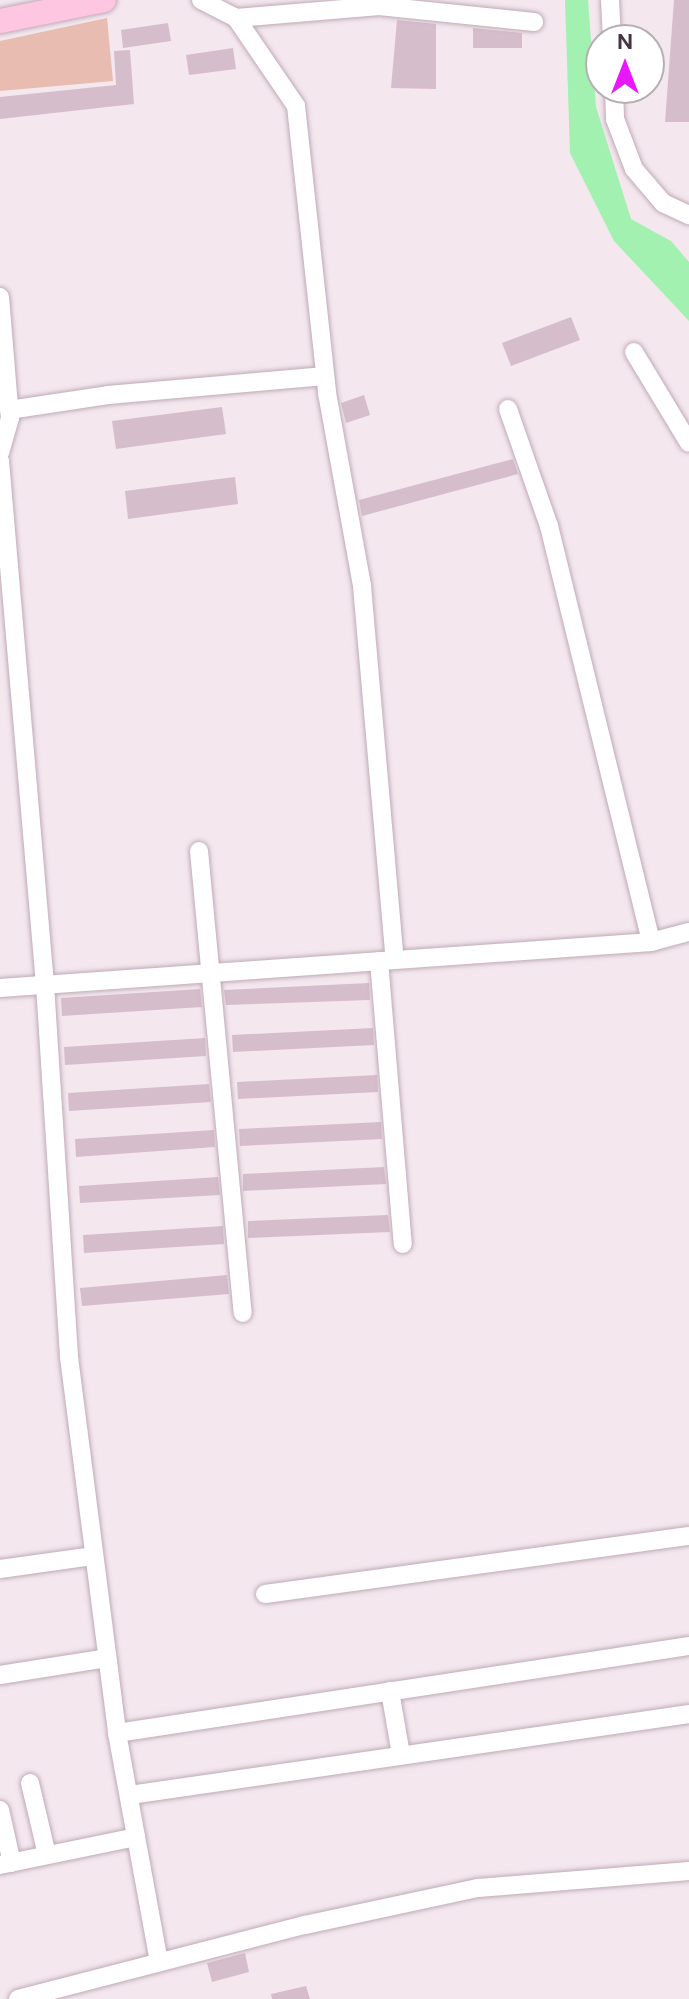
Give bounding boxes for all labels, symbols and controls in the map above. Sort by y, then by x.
north arrow [585,24,665,104]
text: N [617,27,633,56]

